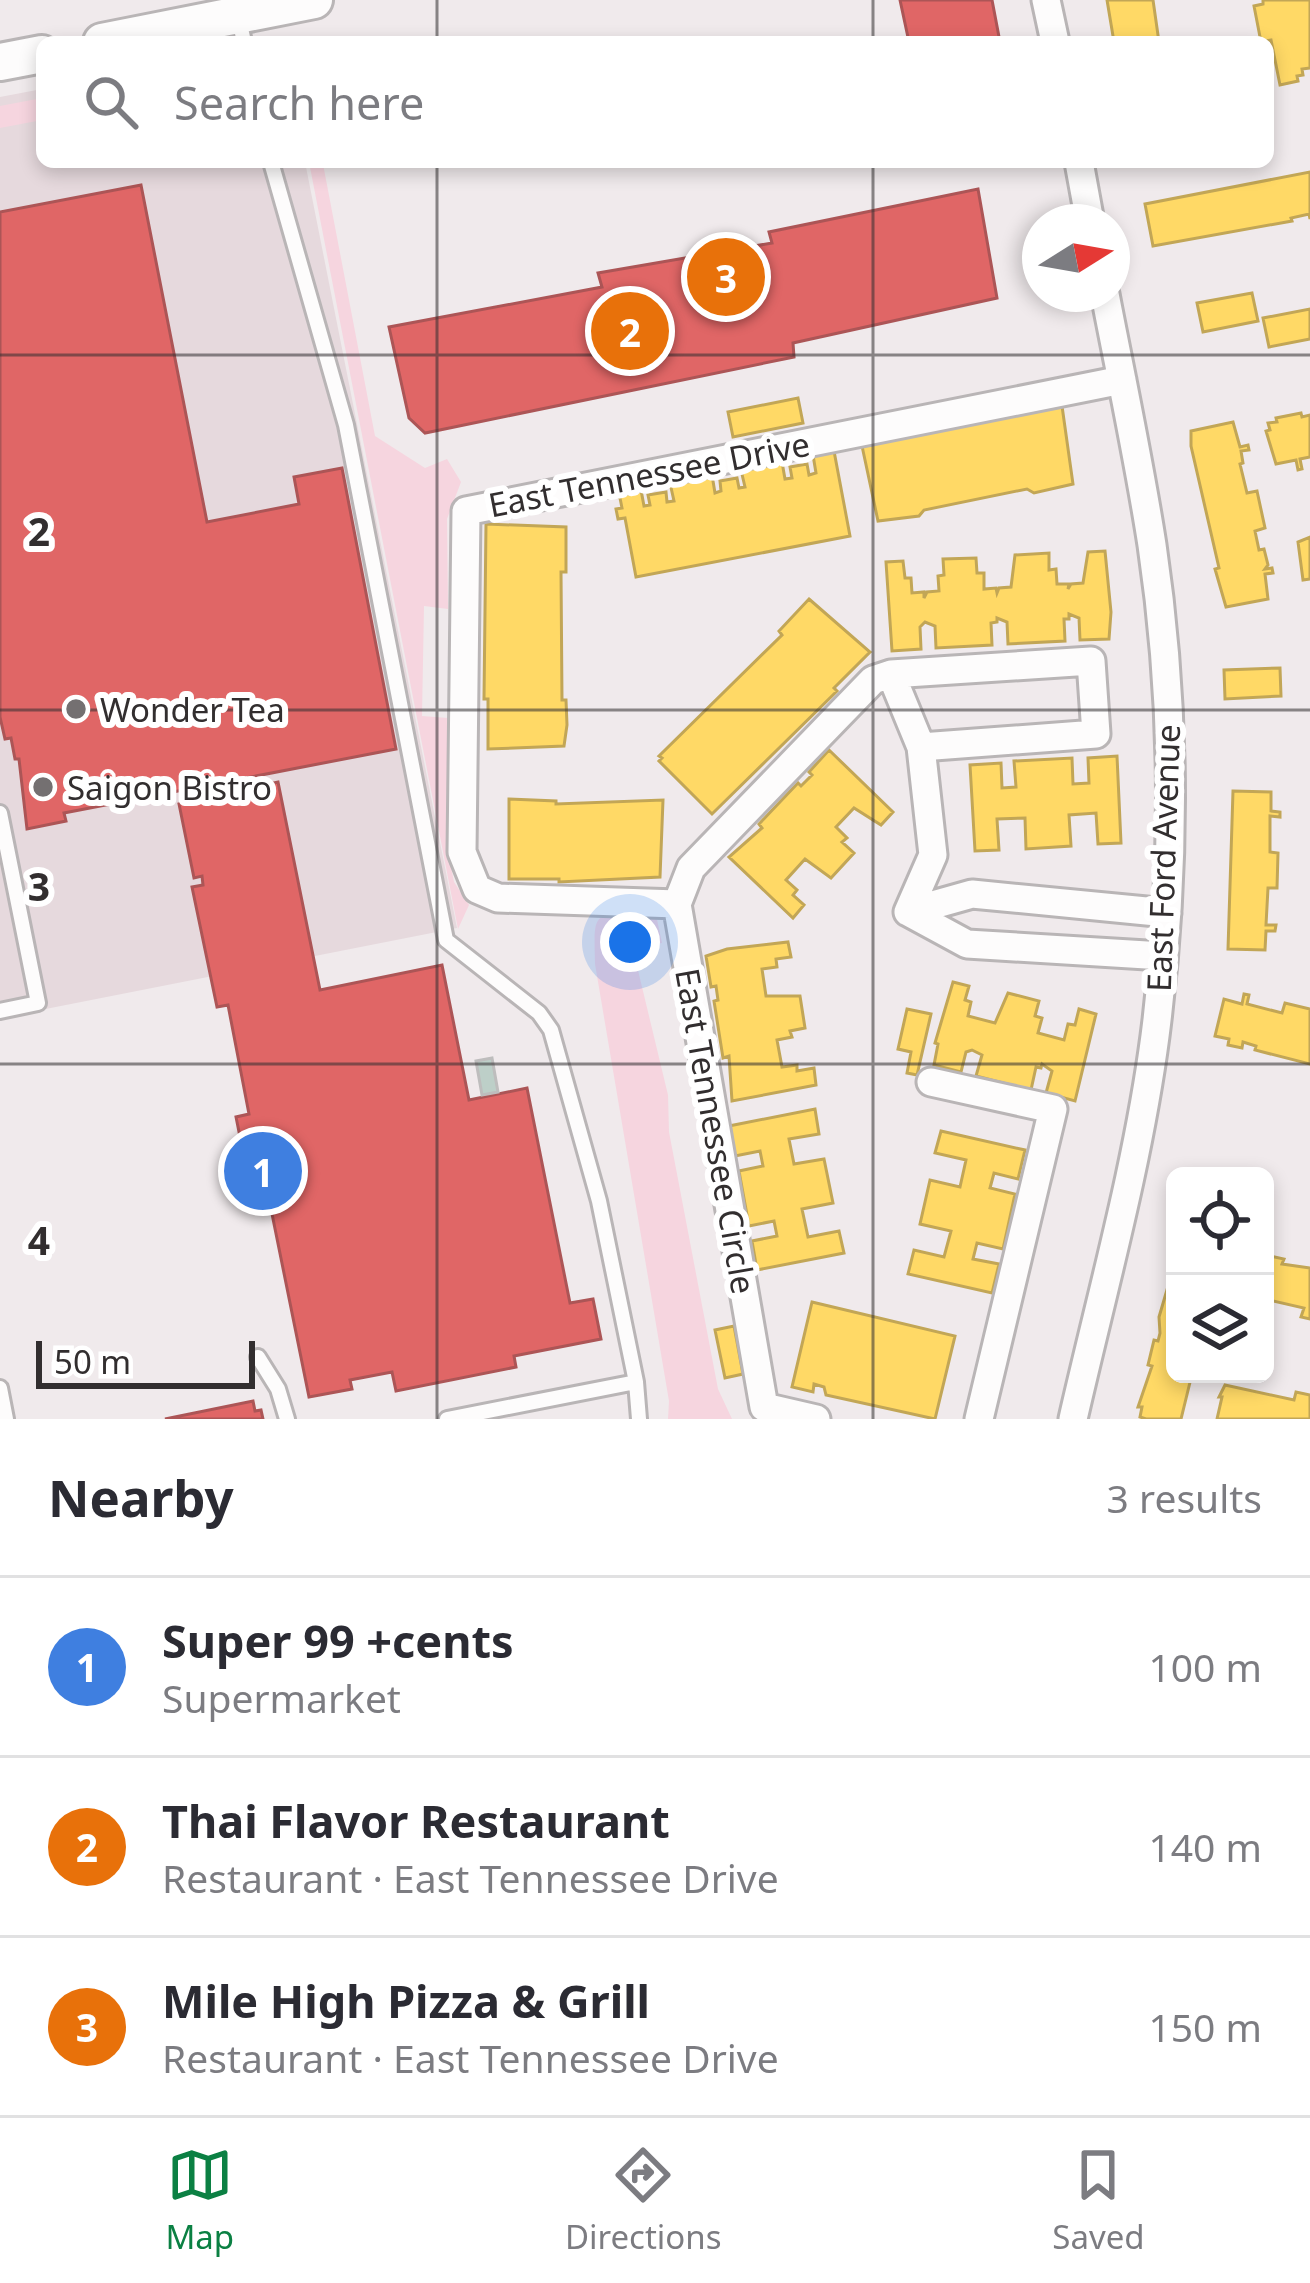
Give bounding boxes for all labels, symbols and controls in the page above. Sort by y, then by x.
search box [36,36,1274,168]
icon: search [78,69,144,135]
text: Search here [174,72,424,133]
north arrow [1022,204,1130,312]
pin: 3 [687,232,765,322]
pin: 2 [591,286,669,376]
street label: East Tennessee Drive [485,421,813,527]
text: 2 [28,504,50,557]
place label: Wonder Tea [100,687,285,732]
marker: Wonder Tea [63,696,89,722]
street label: East Ford Avenue [1136,723,1190,993]
place label: Saigon Bistro [67,765,272,810]
marker: Saigon Bistro [30,774,56,800]
text: 3 [28,859,50,912]
your location [600,912,660,972]
street label: East Tennessee Circle [665,965,767,1297]
pin: 1 [224,1126,302,1216]
map controls [1166,1167,1274,1383]
button: locate [1166,1167,1274,1275]
text: 4 [28,1213,50,1266]
button: layers [1166,1275,1274,1383]
scale bar [36,1335,255,1388]
text: 50 m [54,1339,131,1384]
text: Nearby [48,1462,234,1532]
text: 3 results [1107,1471,1262,1524]
text: Super 99 +cents [162,1610,514,1671]
text: 1 [76,1640,98,1693]
text: 100 m [1148,1640,1262,1693]
text: Supermarket [162,1671,401,1724]
text: Thai Flavor Restaurant [162,1790,670,1851]
text: 2 [76,1820,98,1873]
text: 140 m [1148,1820,1262,1873]
text: Restaurant · East Tennessee Drive [162,1851,779,1904]
text: Mile High Pizza & Grill [162,1970,650,2031]
text: 3 [76,2000,98,2053]
text: 150 m [1148,2000,1262,2053]
text: Restaurant · East Tennessee Drive [162,2031,779,2084]
tab: Map [165,2142,234,2259]
tab: Directions [565,2142,722,2259]
tab: Saved [1052,2142,1145,2259]

